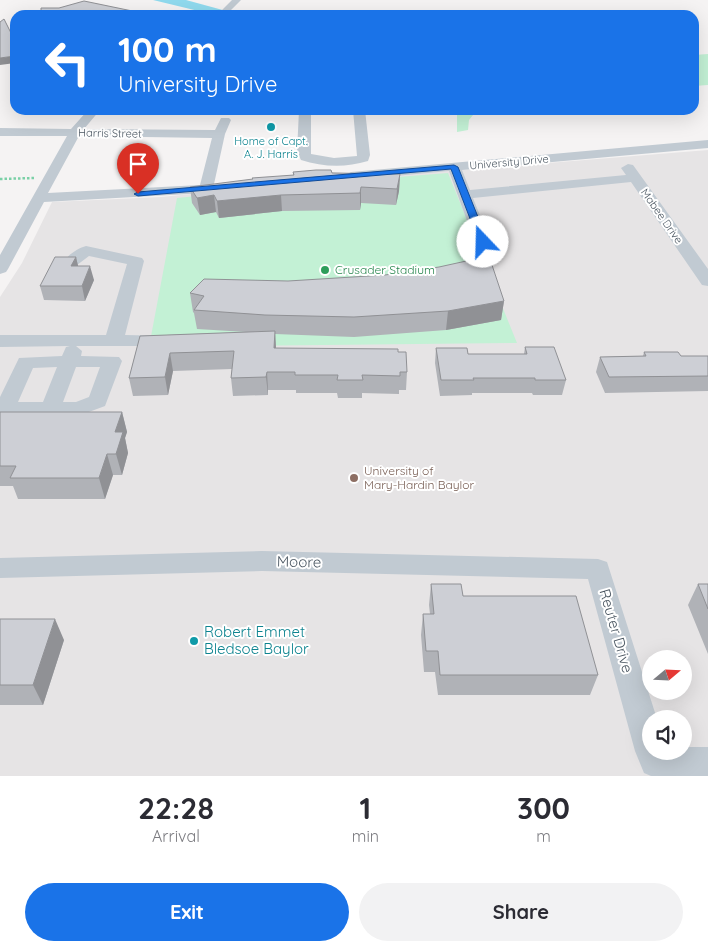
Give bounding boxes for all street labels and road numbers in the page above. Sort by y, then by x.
street label: Harris Street [78,125,142,141]
street label: University Drive [469,152,549,172]
street label: Mabee Drive [638,186,686,246]
street label: Moore [277,552,321,571]
street label: Reuter Drive [595,587,638,675]

